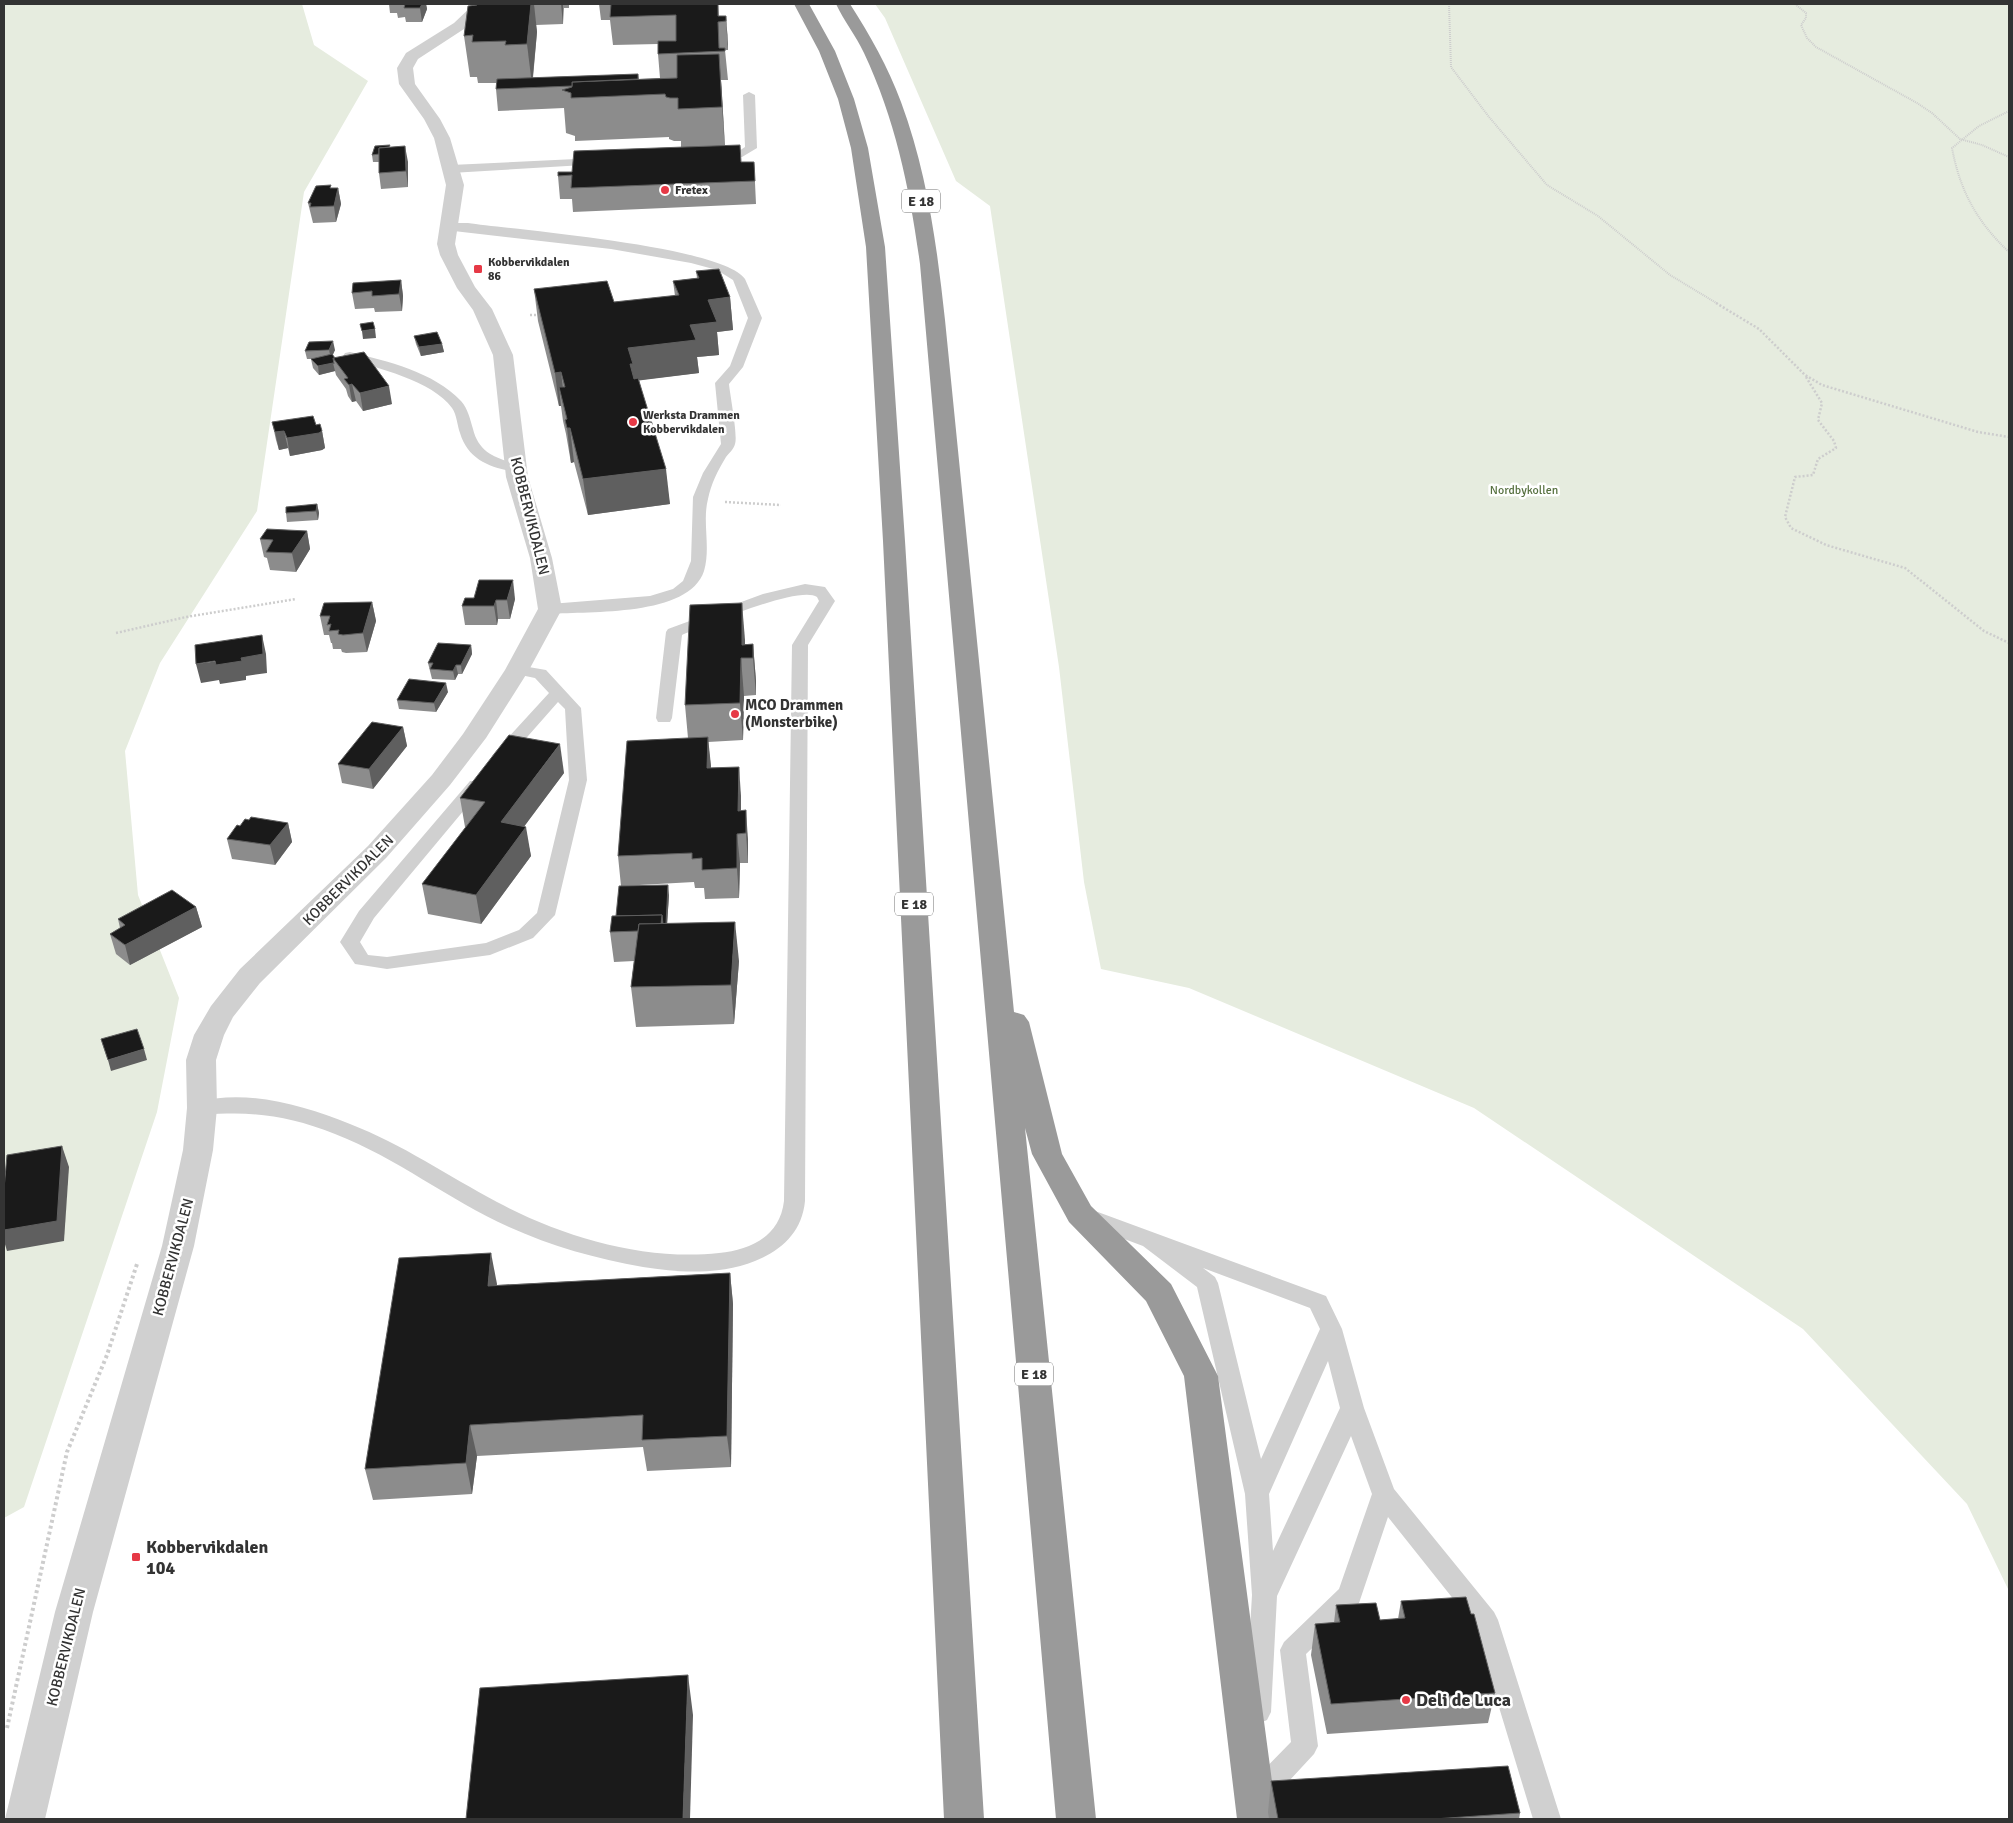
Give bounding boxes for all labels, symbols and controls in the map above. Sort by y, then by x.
place label: Fretex [675,183,708,198]
marker: Fretex [659,184,671,196]
road number: E 18 [902,190,940,212]
place label: Kobbervikdalen 86 [488,255,570,284]
marker: Kobbervikdalen 86 [472,263,484,275]
place label: Werksta Drammen Kobbervikdalen [643,408,740,437]
marker: Werksta Drammen Kobbervikdalen [627,416,639,428]
street label: KOBBERVIKDALEN [507,455,553,577]
park label: Nordbykollen [1490,483,1558,498]
place label: MCO Drammen (Monsterbike) [745,696,843,731]
marker: MCO Drammen (Monsterbike) [729,708,741,720]
street label: KOBBERVIKDALEN [299,831,397,929]
road number: E 18 [895,892,933,916]
street label: KOBBERVIKDALEN [149,1196,197,1318]
road number: E 18 [1015,1362,1053,1386]
place label: Kobbervikdalen 104 [146,1536,269,1579]
marker: Kobbervikdalen 104 [130,1551,142,1563]
street label: KOBBERVIKDALEN [43,1586,89,1708]
place label: Deli de Luca [1416,1689,1511,1711]
marker: Deli de Luca [1400,1694,1412,1706]

